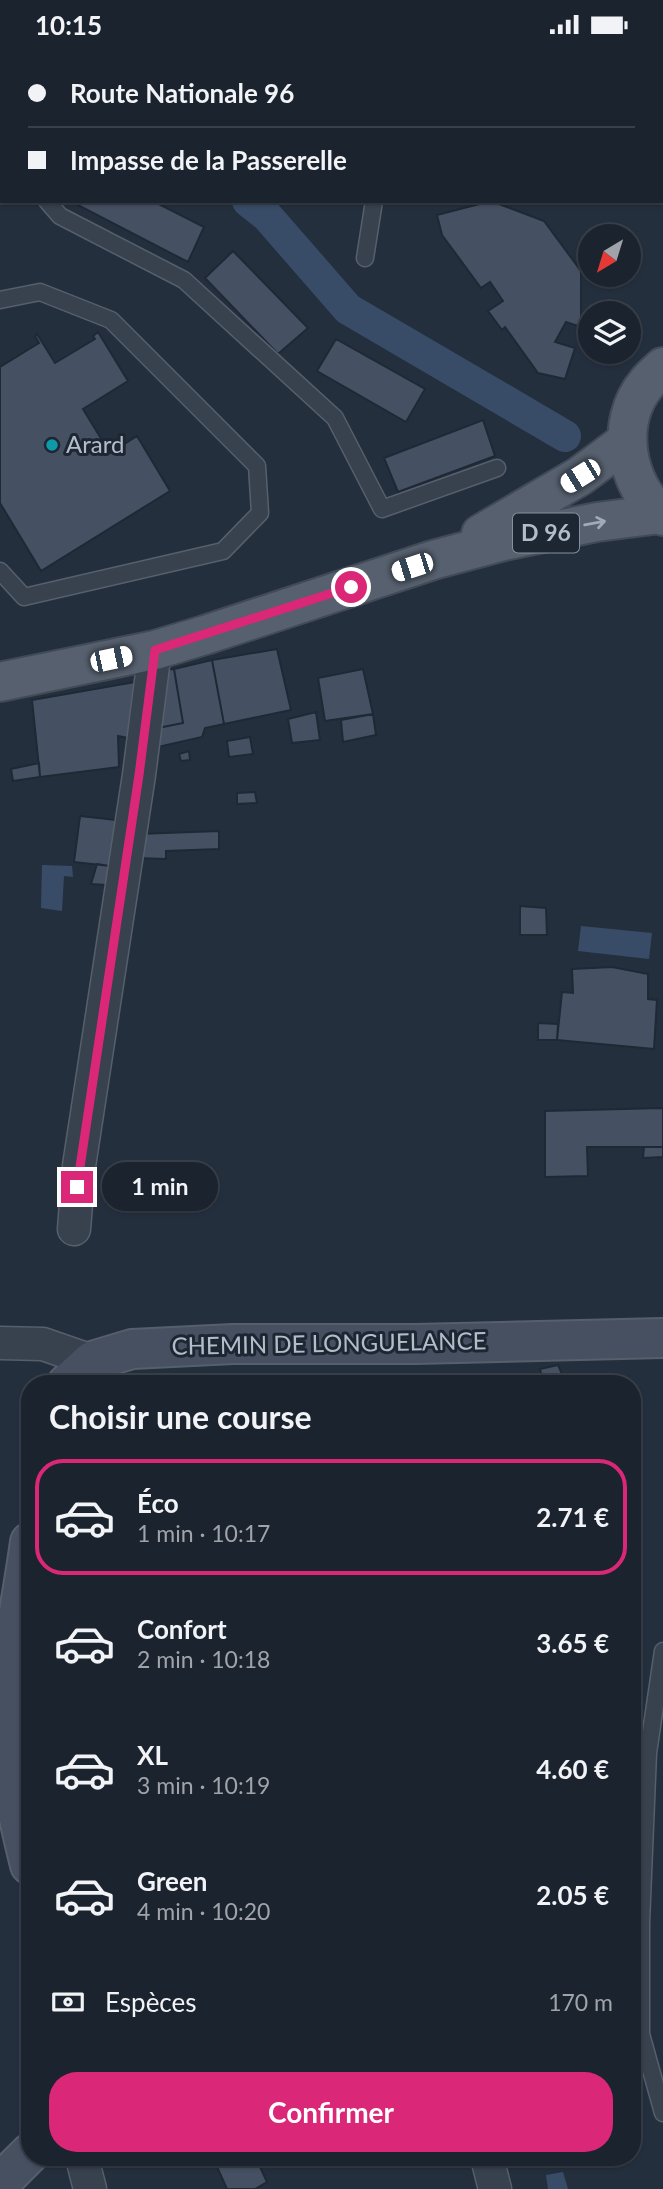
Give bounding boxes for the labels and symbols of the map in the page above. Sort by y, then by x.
north arrow [578,224,640,287]
place label: Arard [66,429,124,458]
marker: Arard [44,437,60,453]
car [557,456,604,496]
road number: D 96 [513,513,579,553]
one-way arrow [583,516,606,529]
car [389,551,436,583]
route start [335,571,367,603]
car [89,644,134,674]
callout: 1 min [102,1163,217,1211]
route end [61,1171,93,1203]
street label: CHEMIN DE LONGUELANCE [171,1325,487,1360]

